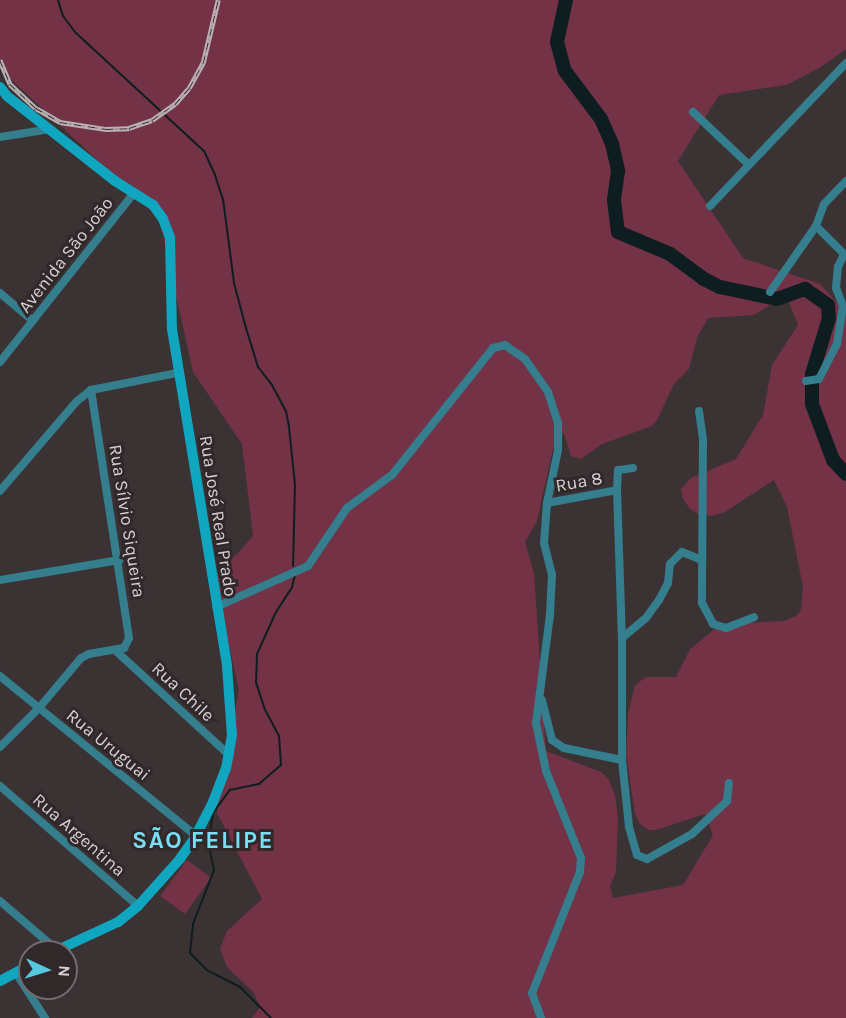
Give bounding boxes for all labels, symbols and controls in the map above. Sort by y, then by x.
street label: Avenida São João [14,193,118,317]
street label: Rua José Real Prado [195,434,241,598]
street label: Rua Sílvio Siqueira [104,443,150,599]
street label: Rua 8 [554,467,604,497]
street label: Rua Chile [147,658,219,726]
street label: Rua Uruguai [62,705,154,785]
street label: Rua Argentina [28,789,130,881]
district label: SÃO FELIPE [132,827,274,855]
north arrow [18,940,78,1000]
text: N [55,965,74,978]

